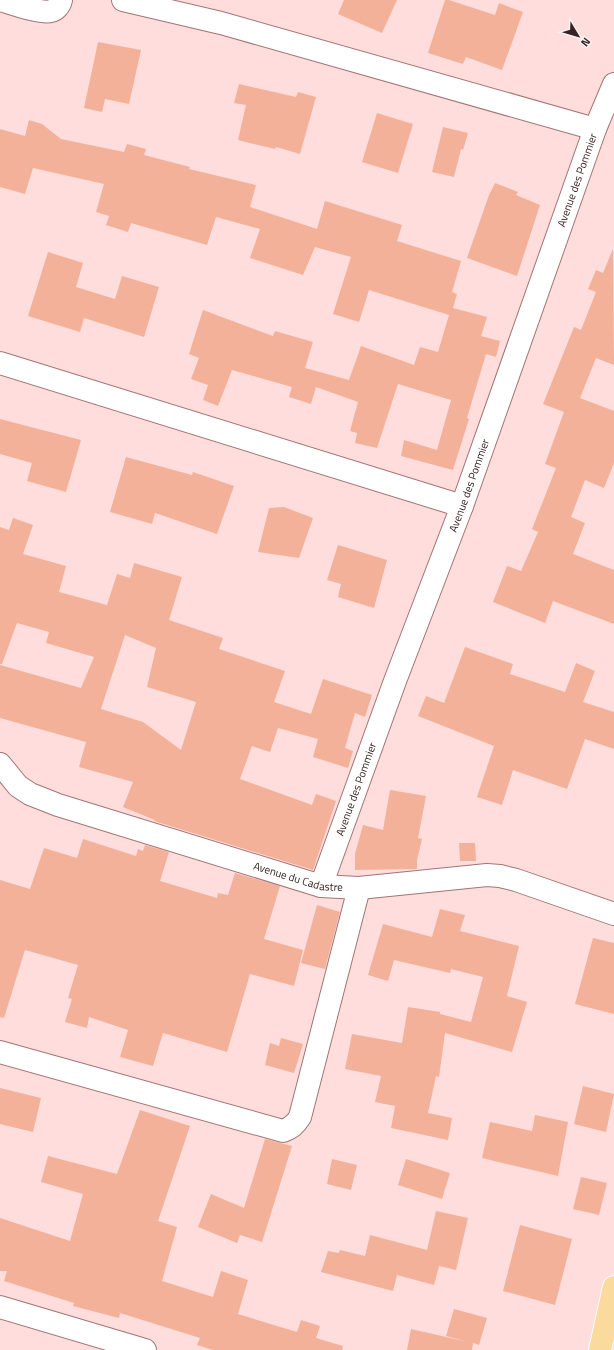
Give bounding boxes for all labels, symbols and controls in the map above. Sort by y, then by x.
north arrow [558,16,598,56]
text: N [577,34,595,50]
street label: Avenue des Pommier [553,131,601,229]
street label: Avenue des Pommier [445,436,493,535]
street label: Avenue des Pommier [332,740,380,838]
street label: Avenue du Cadastre [252,858,344,895]

